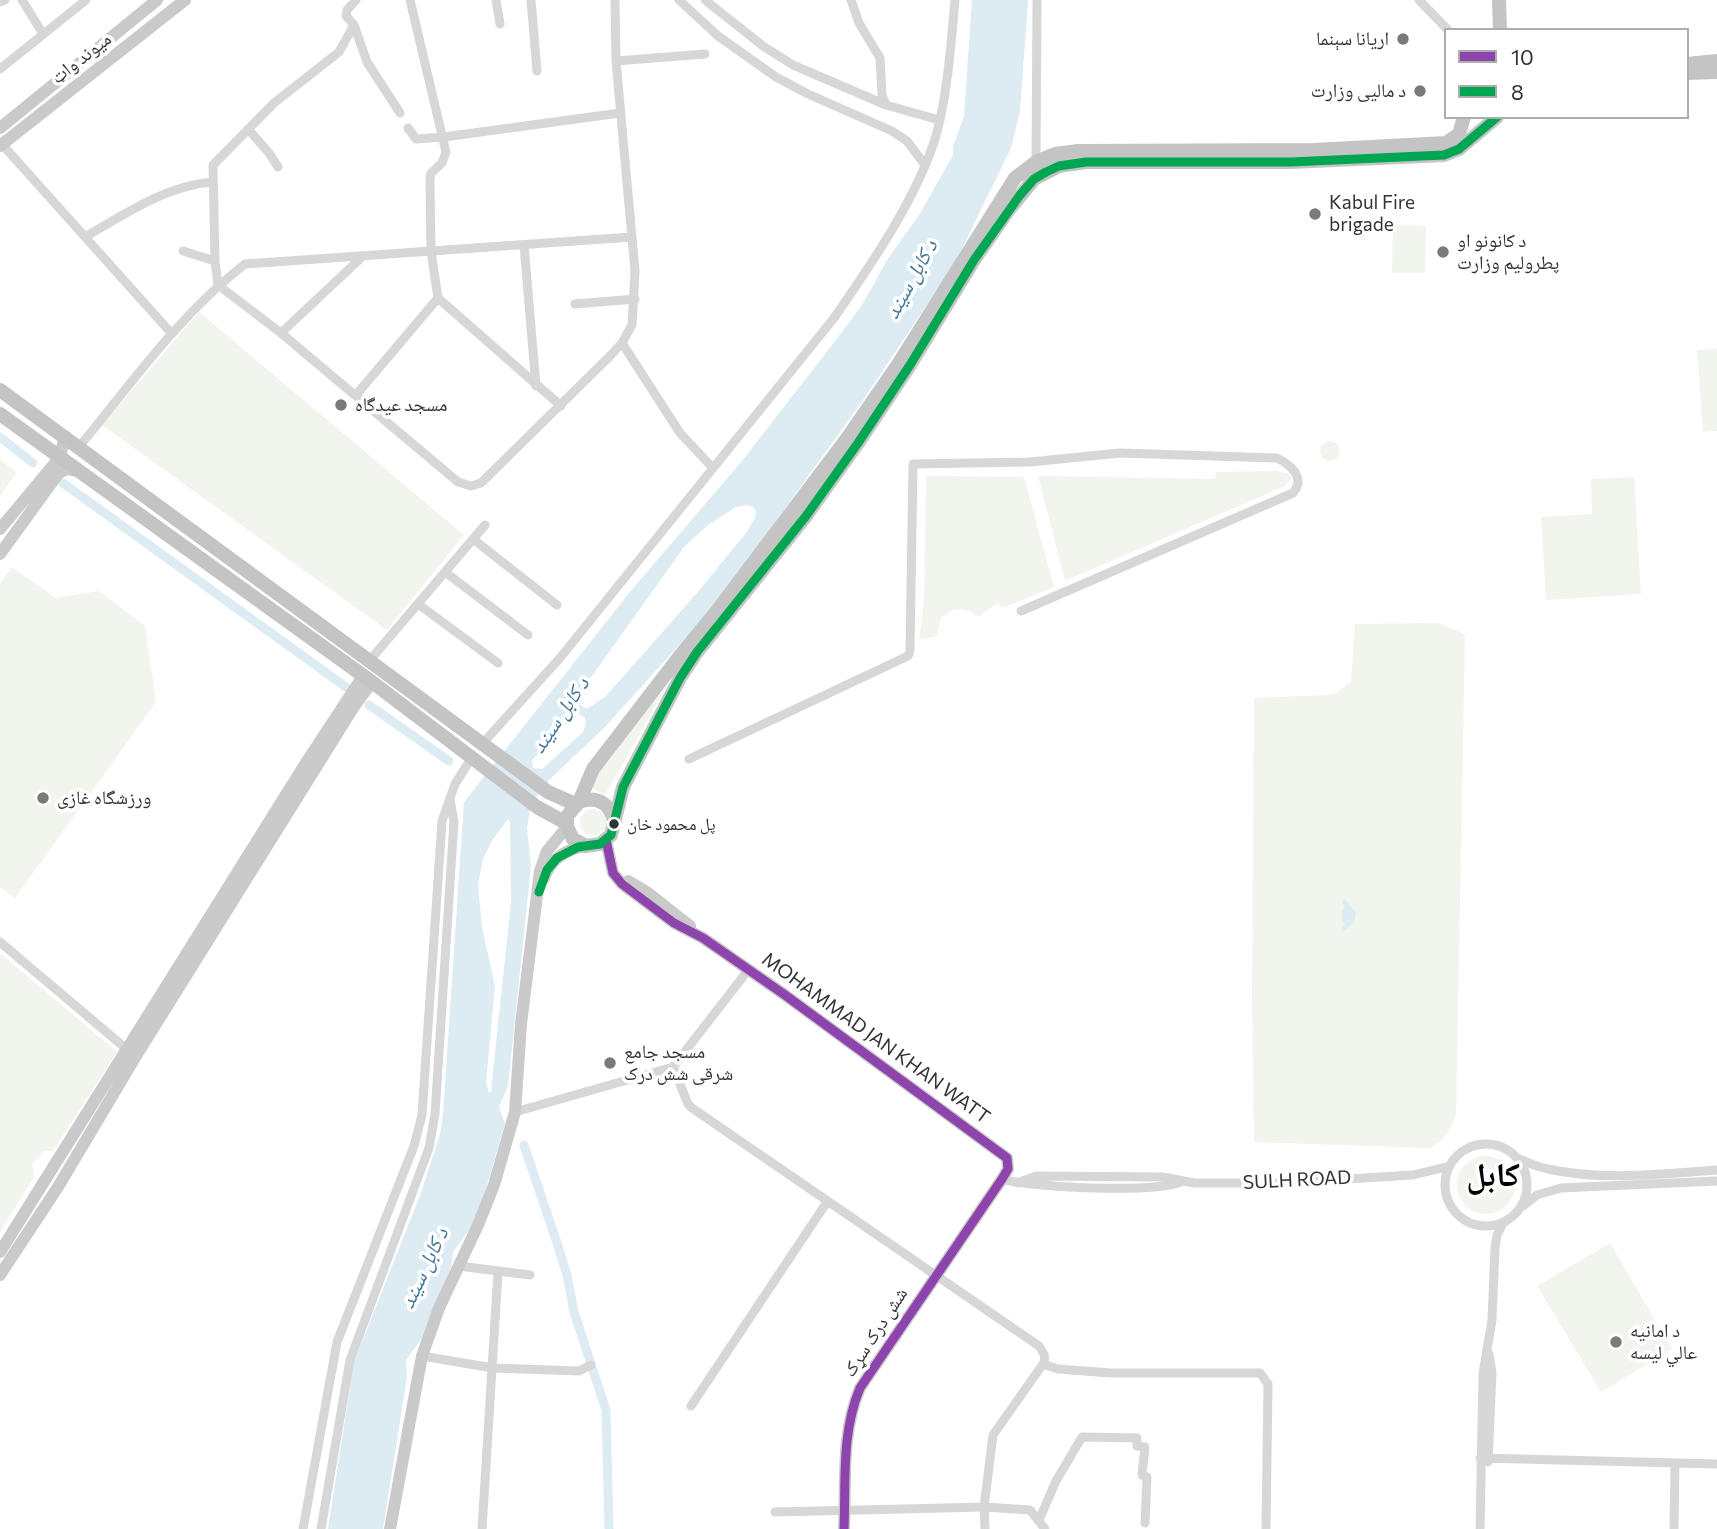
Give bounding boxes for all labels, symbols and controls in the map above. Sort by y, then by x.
street label: میوند واټ [46,27,116,89]
place label: اريانا سېنما [1316,28,1389,50]
legend [1444,28,1689,119]
marker: اريانا سېنما [1395,31,1411,47]
text: 10 [1511,44,1534,69]
text: 8 [1511,79,1524,104]
place label: د مالیی وزارت [1311,80,1406,102]
marker: د مالیی وزارت [1412,83,1428,99]
place label: Kabul Fire brigade [1329,192,1415,236]
marker: Kabul Fire brigade [1307,206,1323,222]
place label: د کانونو او پطرولیم وزارت [1457,230,1559,274]
water label: د کابل سيند [879,235,943,323]
marker: د کانونو او پطرولیم وزارت [1435,244,1451,260]
place label: مسجد عیدگاه [355,394,447,416]
marker: مسجد عیدگاه [333,397,349,413]
water label: د کابل سيند [525,672,595,758]
place label: ورزشگاه غازی [57,787,151,809]
marker: ورزشگاه غازی [35,790,51,806]
place label: پل محمود خان [627,814,716,834]
marker: پل محمود خان [607,817,621,831]
street label: MOHAMMAD JAN KHAN WATT [758,948,994,1128]
place label: مسجد جامع شرقی شش درک [624,1041,733,1085]
marker: مسجد جامع شرقی شش درک [602,1055,618,1071]
district label: کابل [1466,1155,1520,1195]
street label: SULH ROAD [1242,1166,1352,1194]
water label: د کابل سيند [394,1224,454,1312]
street label: شش درک سړک [838,1283,912,1381]
place label: د امانیه عالي لیسه [1630,1320,1697,1364]
marker: د امانیه عالي لیسه [1608,1334,1624,1350]

